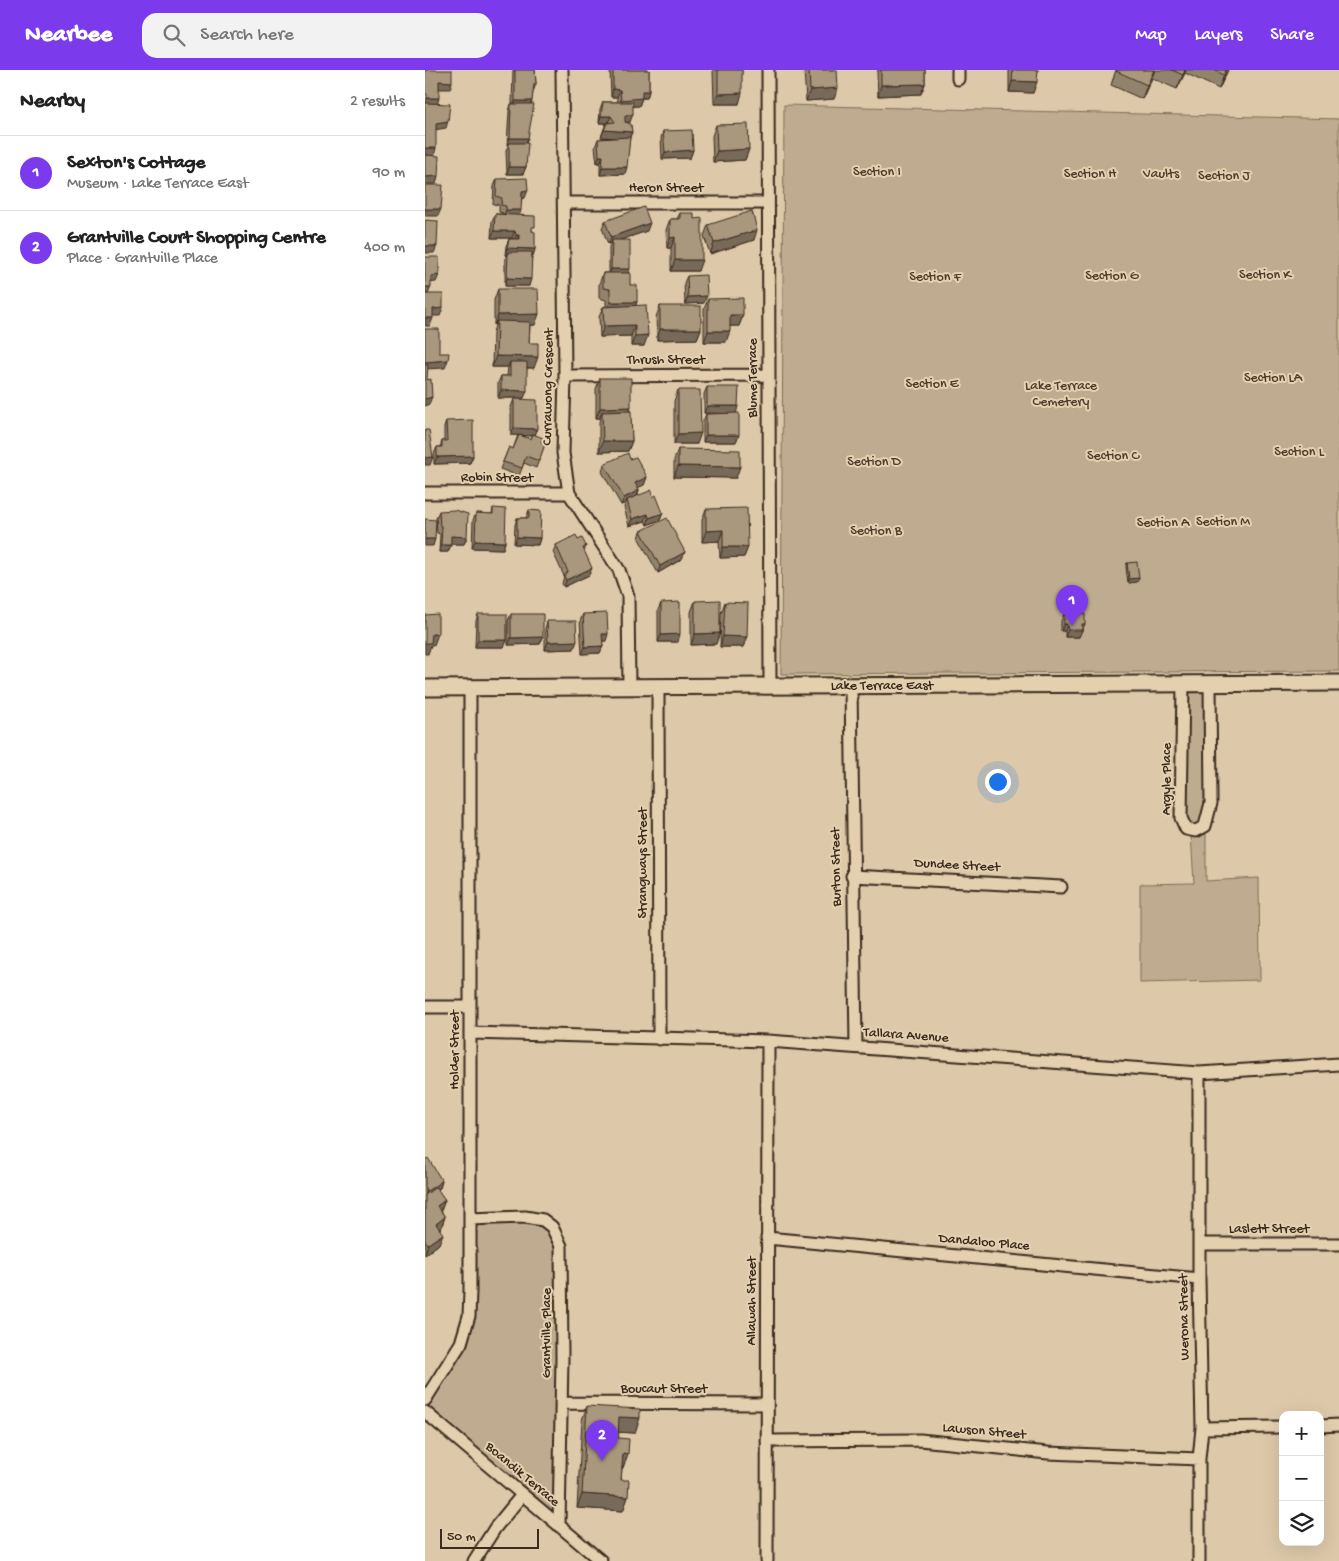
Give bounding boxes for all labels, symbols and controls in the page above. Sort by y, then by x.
search box [142,13,492,58]
text: Nearbee [25,21,112,50]
icon: search [160,21,188,49]
text: Search here [200,24,294,47]
text: Map [1135,25,1167,46]
text: Layers [1195,25,1242,46]
text: Share [1270,25,1314,46]
text: Nearby [20,90,85,115]
text: 2 results [350,93,405,112]
text: Sexton's Cottage [67,152,205,175]
text: 1 [33,164,39,183]
text: 90 m [373,164,405,183]
park label: Section I [853,164,901,181]
park label: Section H [1064,166,1117,183]
park label: Vaults [1142,166,1180,183]
park label: Section J [1198,168,1251,185]
text: Museum · Lake Terrace East [67,175,249,194]
street label: Heron Street [629,180,705,197]
text: Grantville Court Shopping Centre [67,227,326,250]
text: 2 [32,239,40,258]
text: 400 m [364,239,405,258]
text: Place · Grantville Place [67,250,218,269]
park label: Section K [1239,267,1292,284]
park label: Section G [1085,268,1140,285]
park label: Section F [909,269,962,286]
street label: Currawong Crescent [539,327,559,446]
street label: Blume Terrace [745,337,762,419]
street label: Thrush Street [626,352,706,369]
park label: Section LA [1244,370,1303,387]
park label: Section E [905,376,960,393]
park label: Lake Terrace Cemetery [1025,378,1098,411]
park label: Section L [1274,444,1325,461]
park label: Section C [1087,448,1140,465]
park label: Section D [847,454,902,471]
street label: Robin Street [461,470,534,487]
park label: Section M [1196,514,1250,531]
park label: Section A [1137,515,1190,532]
park label: Section B [850,523,903,540]
pin: 1 [1056,585,1088,626]
street label: Lake Terrace East [831,678,935,695]
street label: Argyle Place [1159,742,1176,815]
your location [985,769,1011,795]
street label: Strangways Street [635,806,652,918]
street label: Burton Street [828,826,846,908]
street label: Dundee Street [913,855,1001,877]
street label: Holder Street [447,1009,464,1090]
street label: Tallara Avenue [862,1024,950,1048]
street label: Laslett Street [1229,1221,1310,1238]
street label: Dandaloo Place [937,1230,1031,1256]
street label: Allawah Street [744,1255,761,1345]
street label: Werona Street [1176,1272,1194,1360]
street label: Grantville Place [539,1287,556,1378]
street label: Boucaut Street [620,1381,709,1398]
map controls [1279,1411,1324,1546]
button: + [1279,1411,1324,1456]
pin: 2 [586,1420,618,1461]
street label: Lawson Street [942,1420,1028,1444]
street label: Boandik Terrace [481,1438,563,1512]
button: − [1279,1456,1324,1501]
button: layers [1279,1501,1324,1546]
scale bar [440,1526,539,1549]
text: 50 m [447,1529,476,1546]

